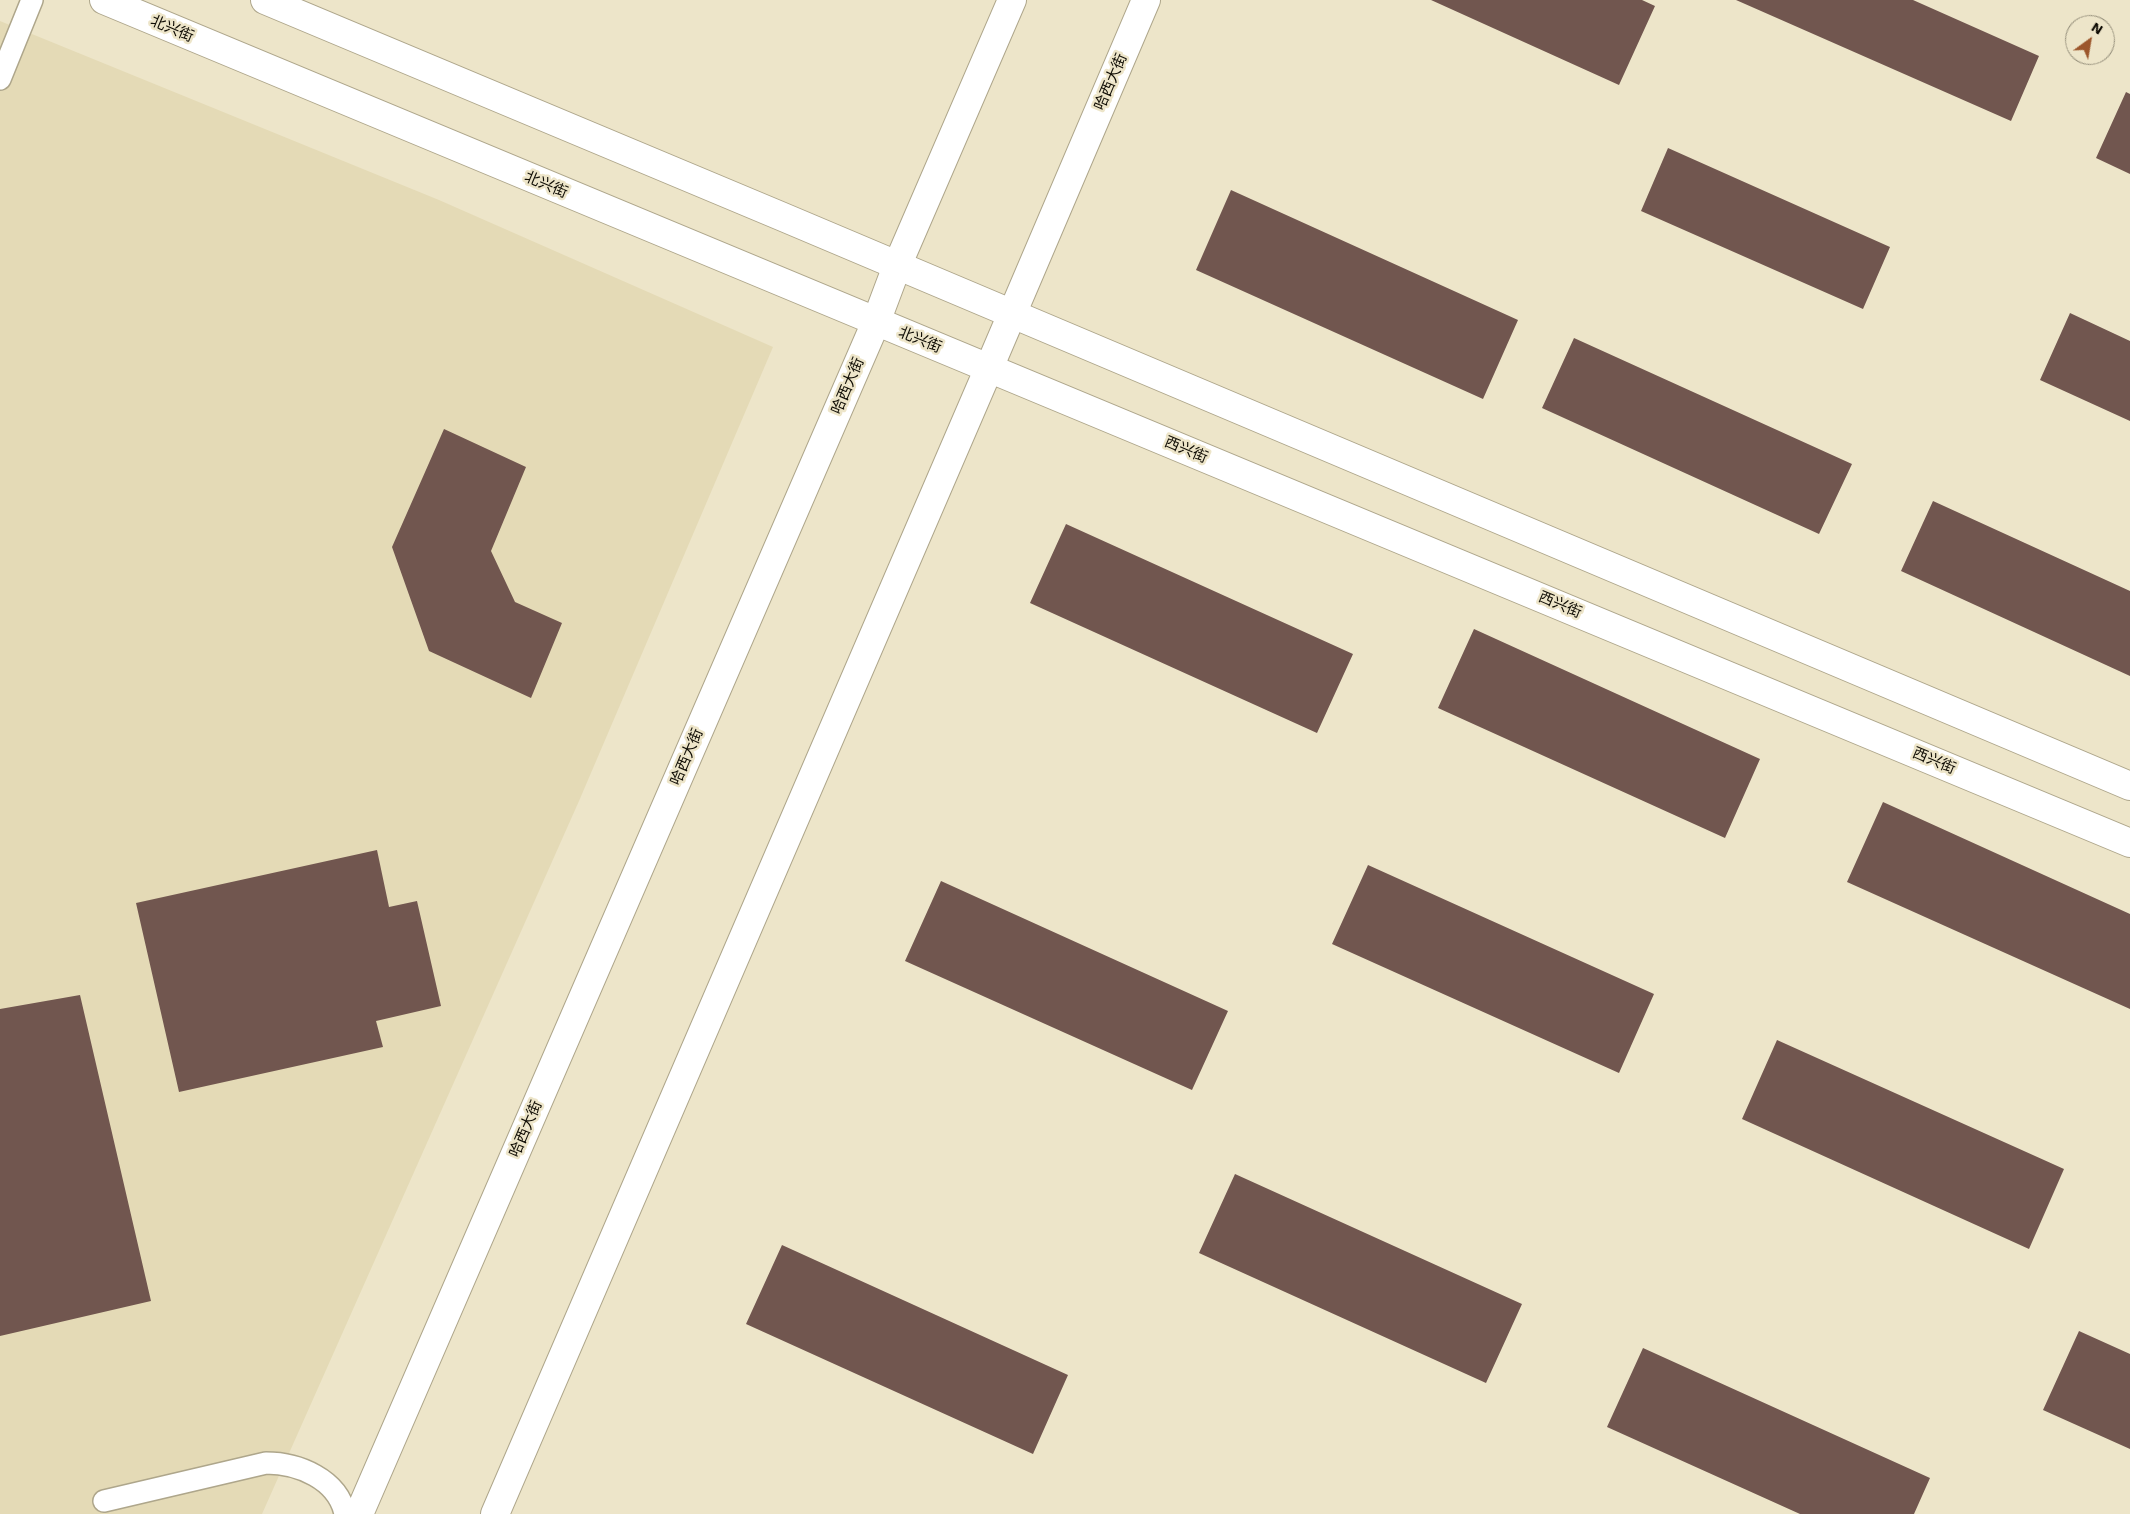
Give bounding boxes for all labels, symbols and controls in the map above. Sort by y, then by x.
street label: 北兴街 [148,12,196,46]
north arrow [2065,15,2115,65]
text: N [2089,19,2106,38]
street label: 哈西大街 [1091,51,1131,113]
street label: 北兴街 [522,168,570,202]
street label: 北兴街 [896,323,944,357]
street label: 哈西大街 [828,355,868,417]
street label: 西兴街 [1162,433,1210,467]
street label: 西兴街 [1536,588,1584,622]
street label: 哈西大街 [667,726,707,788]
street label: 西兴街 [1910,744,1958,778]
street label: 哈西大街 [506,1098,546,1160]

